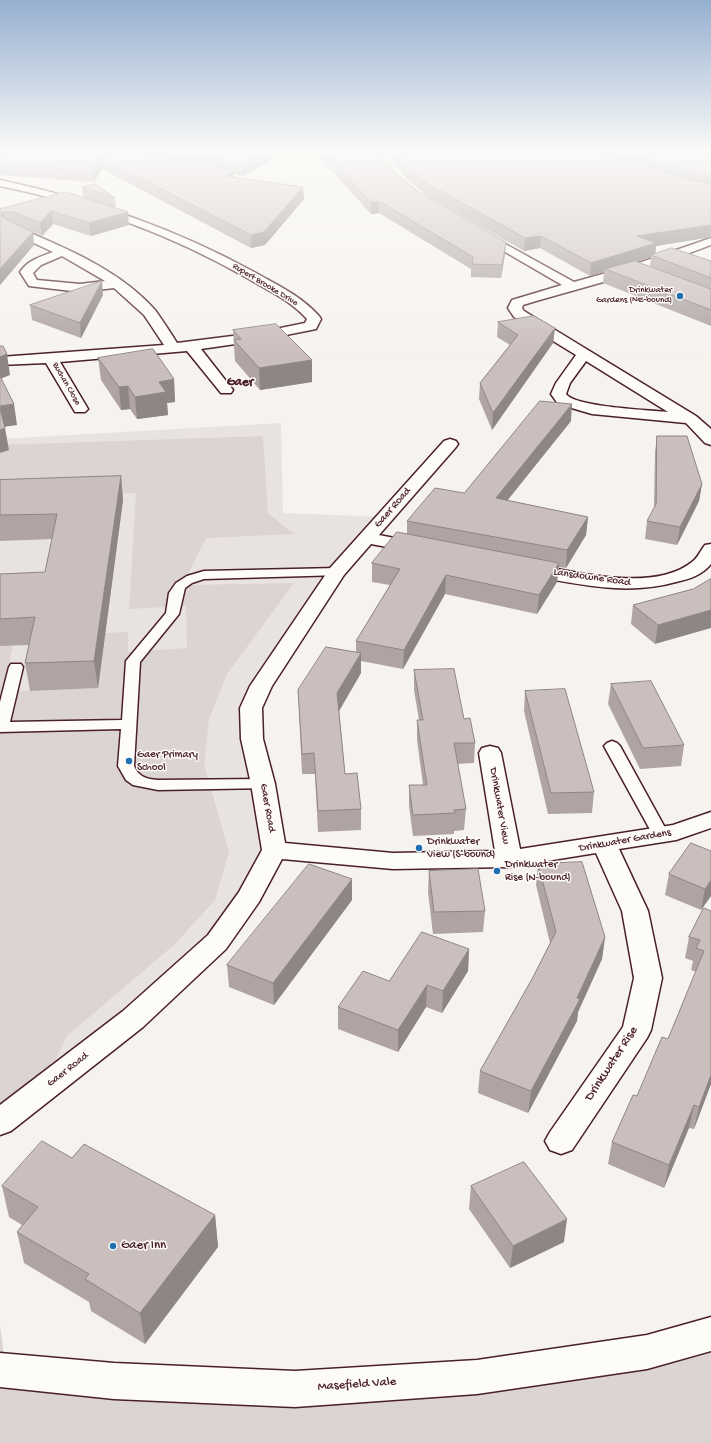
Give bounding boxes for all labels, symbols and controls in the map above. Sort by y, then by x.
street label: Rupert Brooke Drive [230,261,300,309]
place label: Drinkwater Gardens (NE-bound) [596,286,672,307]
marker: Drinkwater Gardens (NE-bound) [675,291,685,301]
street label: Buchan Close [49,361,83,407]
district label: Gaer [227,375,253,391]
street label: Gaer Road [372,485,414,531]
street label: Lansdowne Road [553,566,631,590]
place label: Gaer Primary School [137,748,198,774]
marker: Gaer Primary School [124,756,134,766]
street label: Drinkwater View [486,767,512,845]
street label: Gaer Road [256,783,278,833]
street label: Drinkwater Gardens [578,826,672,856]
place label: Drinkwater View (S-bound) [427,835,495,861]
marker: Drinkwater View (S-bound) [414,843,424,853]
place label: Drinkwater Rise (N-bound) [505,858,571,884]
marker: Drinkwater Rise (N-bound) [492,866,502,876]
street label: Drinkwater Rise [582,1024,642,1104]
street label: Gaer Road [45,1050,91,1090]
place label: Gaer Inn [121,1238,166,1254]
marker: Gaer Inn [108,1241,118,1251]
street label: Masefield Vale [317,1374,397,1396]

